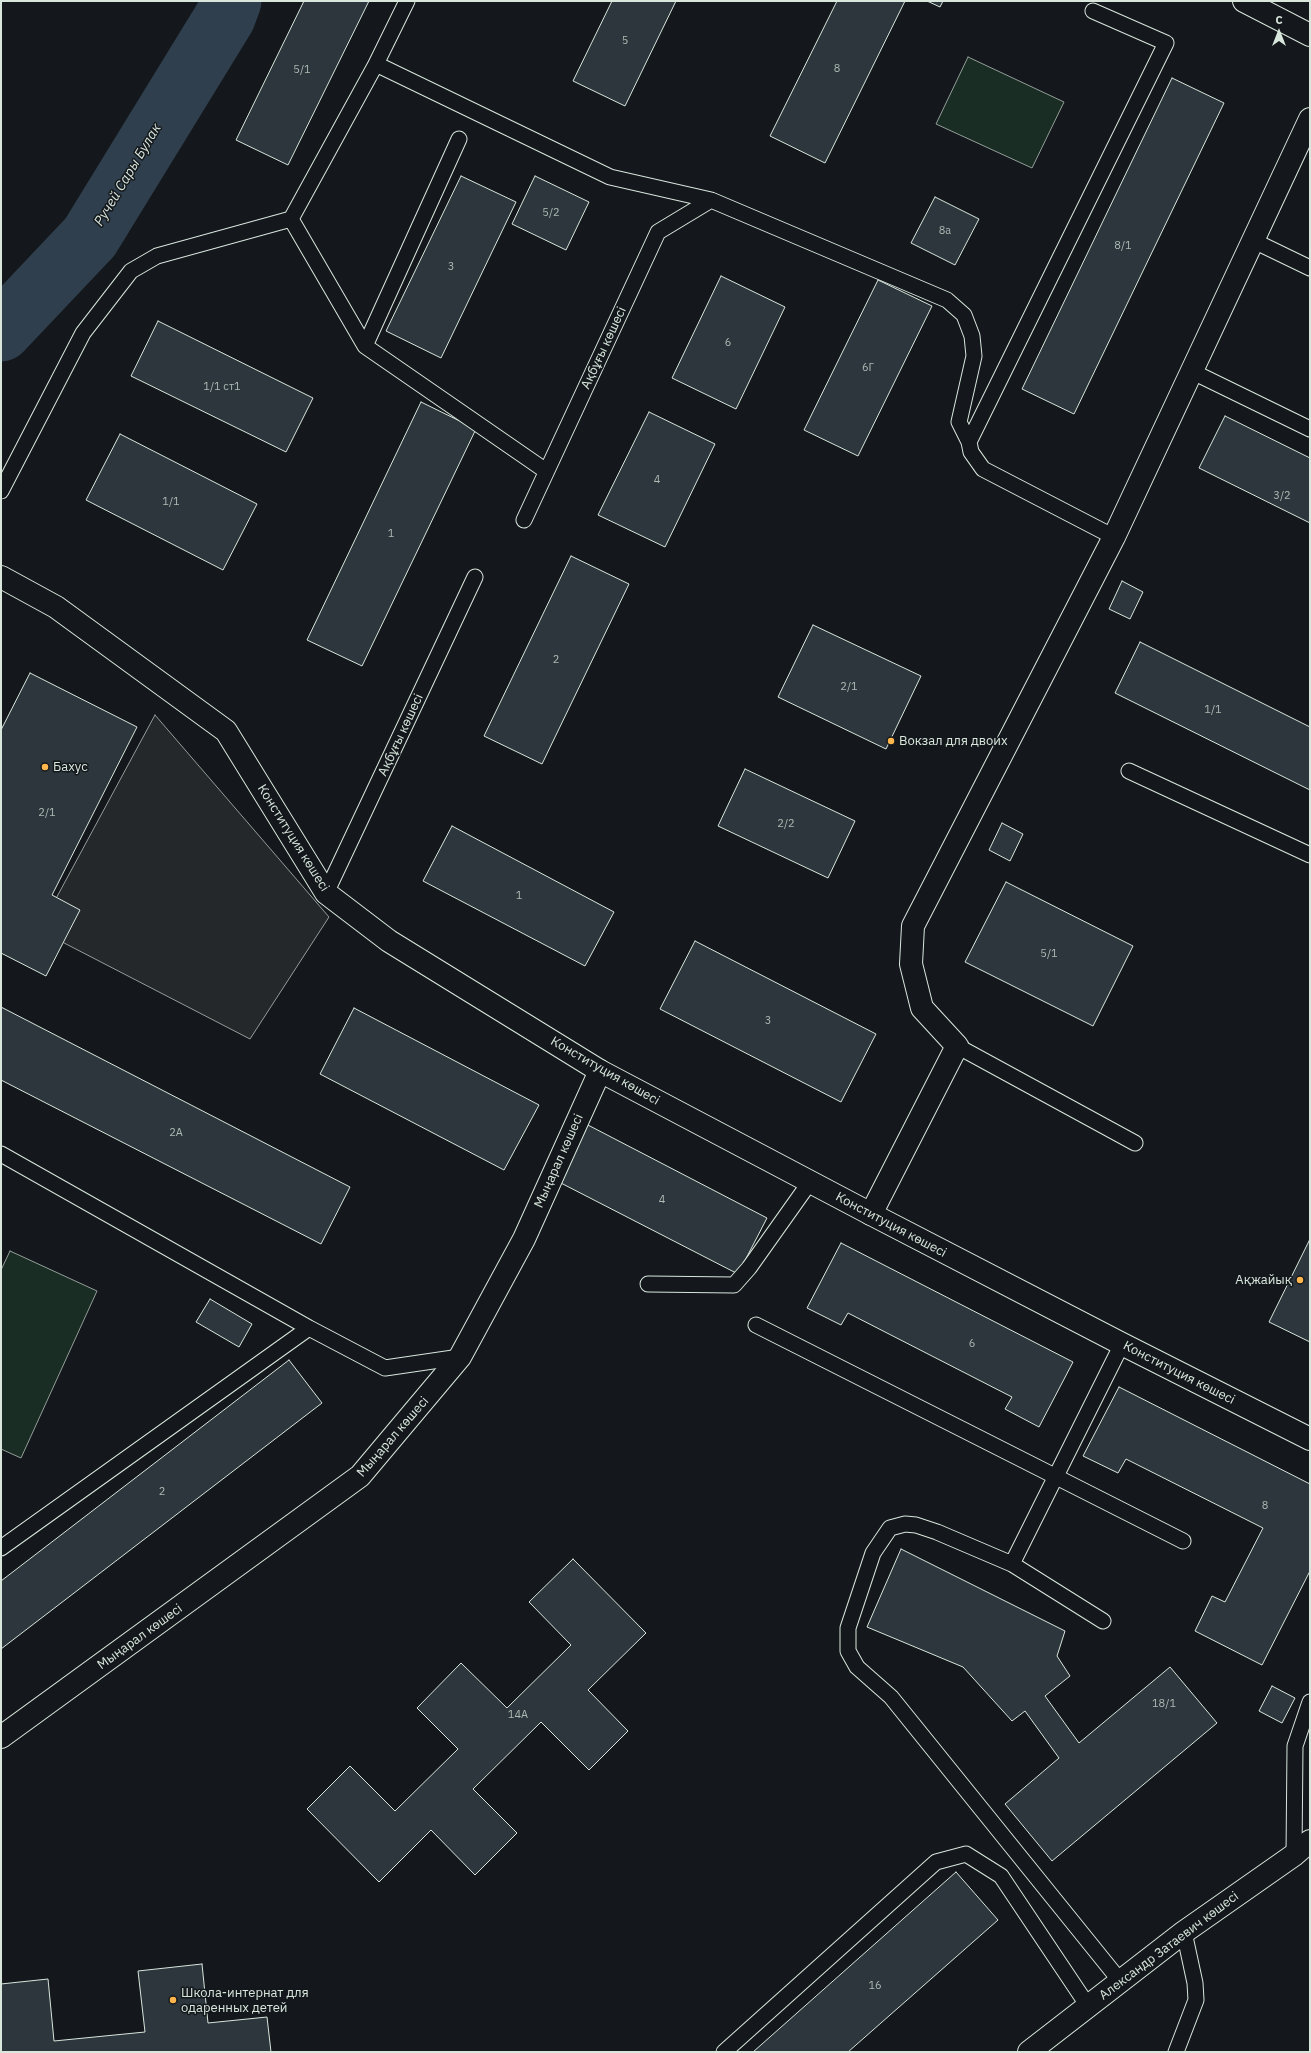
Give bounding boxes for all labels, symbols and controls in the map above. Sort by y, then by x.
north arrow [1259,12,1299,52]
text: С [1275,13,1283,27]
house number: 5 [622,34,628,48]
house number: 8 [834,62,840,76]
house number: 5/1 [293,63,311,77]
water label: Ручей Сары Булак [91,121,165,229]
house number: 5/2 [542,206,560,220]
house number: 8а [939,224,951,238]
house number: 8/1 [1114,239,1132,253]
house number: 3 [448,260,454,274]
street label: Ақбұғы көшесі [578,304,630,392]
house number: 6 [725,336,731,350]
house number: 6Г [862,361,874,375]
house number: 1/1 ст1 [203,380,241,394]
house number: 4 [654,473,660,487]
house number: 3/2 [1273,489,1291,503]
house number: 1/1 [162,495,180,509]
house number: 1 [388,527,394,541]
house number: 2 [553,653,559,667]
house number: 2/1 [840,680,858,694]
street label: Ақбұғы көшесі [375,691,427,779]
house number: 1/1 [1204,703,1222,717]
place label: Вокзал для двоих [899,733,1007,749]
marker: Вокзал для двоих [886,736,896,746]
place label: Бахус [53,759,88,775]
marker: Бахус [40,762,50,772]
street label: Конституция көшесі [254,782,332,894]
house number: 2/1 [38,806,56,820]
house number: 2/2 [777,817,795,831]
house number: 1 [516,889,522,903]
house number: 5/1 [1040,947,1058,961]
house number: 3 [765,1014,771,1028]
street label: Конституция көшесі [548,1033,662,1109]
street label: Мыңарал көшесі [531,1111,587,1211]
house number: 2А [169,1126,183,1140]
street label: Конституция көшесі [833,1189,949,1261]
house number: 4 [659,1193,665,1207]
place label: Ақжайық [1235,1272,1292,1288]
marker: Ақжайық [1295,1275,1305,1285]
house number: 6 [969,1337,975,1351]
street label: Конституция көшесі [1121,1338,1237,1408]
street label: Мыңарал көшесі [354,1394,432,1480]
house number: 2 [159,1485,165,1499]
house number: 8 [1262,1499,1268,1513]
street label: Мыңарал көшесі [94,1601,186,1673]
house number: 18/1 [1152,1697,1176,1711]
house number: 14А [508,1708,528,1722]
street label: Александр Затаевич көшесі [1096,1889,1242,2003]
house number: 16 [868,1979,882,1993]
place label: Школа-интернат для одаренных детей [181,1985,309,2016]
marker: Школа-интернат для одаренных детей [168,1995,178,2005]

